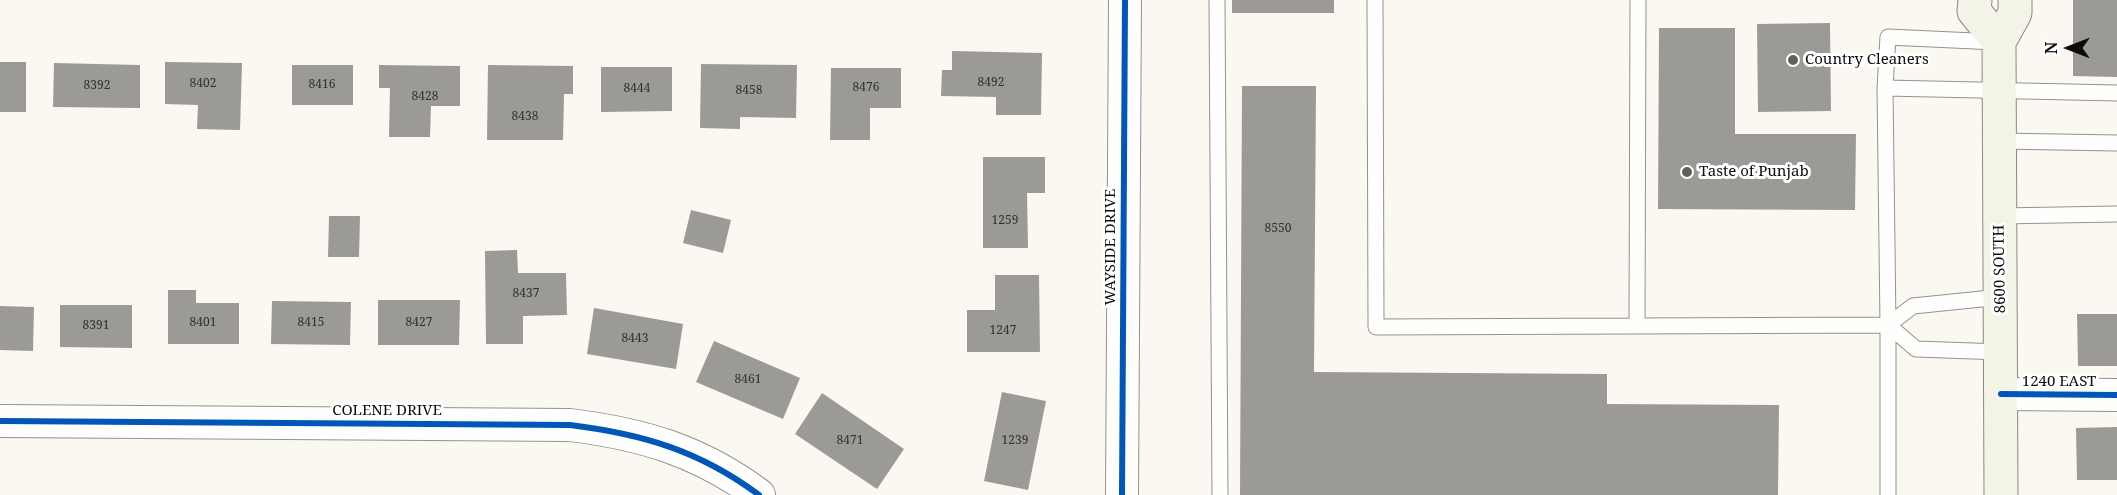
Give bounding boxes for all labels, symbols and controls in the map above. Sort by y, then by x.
north arrow [2039,18,2099,78]
text: N [2040,42,2062,54]
place label: Country Cleaners [1805,51,1929,69]
marker: Country Cleaners [1786,53,1800,67]
house number: 8492 [978,76,1004,90]
house number: 8402 [190,77,216,91]
house number: 8416 [309,78,335,92]
house number: 8392 [84,79,110,93]
house number: 8476 [853,81,879,95]
house number: 8444 [624,82,650,96]
house number: 8458 [736,84,762,98]
house number: 8428 [412,90,438,104]
house number: 8438 [512,110,538,124]
place label: Taste of Punjab [1699,163,1809,181]
marker: Taste of Punjab [1680,165,1694,179]
street label: WAYSIDE DRIVE [1102,189,1120,305]
house number: 1259 [992,214,1018,228]
house number: 8550 [1265,222,1291,236]
street label: 8600 SOUTH [1990,225,2010,313]
house number: 8437 [513,287,539,301]
house number: 8401 [190,316,216,330]
house number: 8415 [298,316,324,330]
house number: 8427 [406,316,432,330]
house number: 8391 [83,319,109,333]
house number: 1247 [990,324,1016,338]
house number: 8443 [622,332,648,346]
house number: 8461 [735,373,761,387]
street label: 1240 EAST [2022,373,2096,391]
street label: COLENE DRIVE [332,402,442,420]
house number: 8471 [837,434,863,448]
house number: 1239 [1002,434,1028,448]

